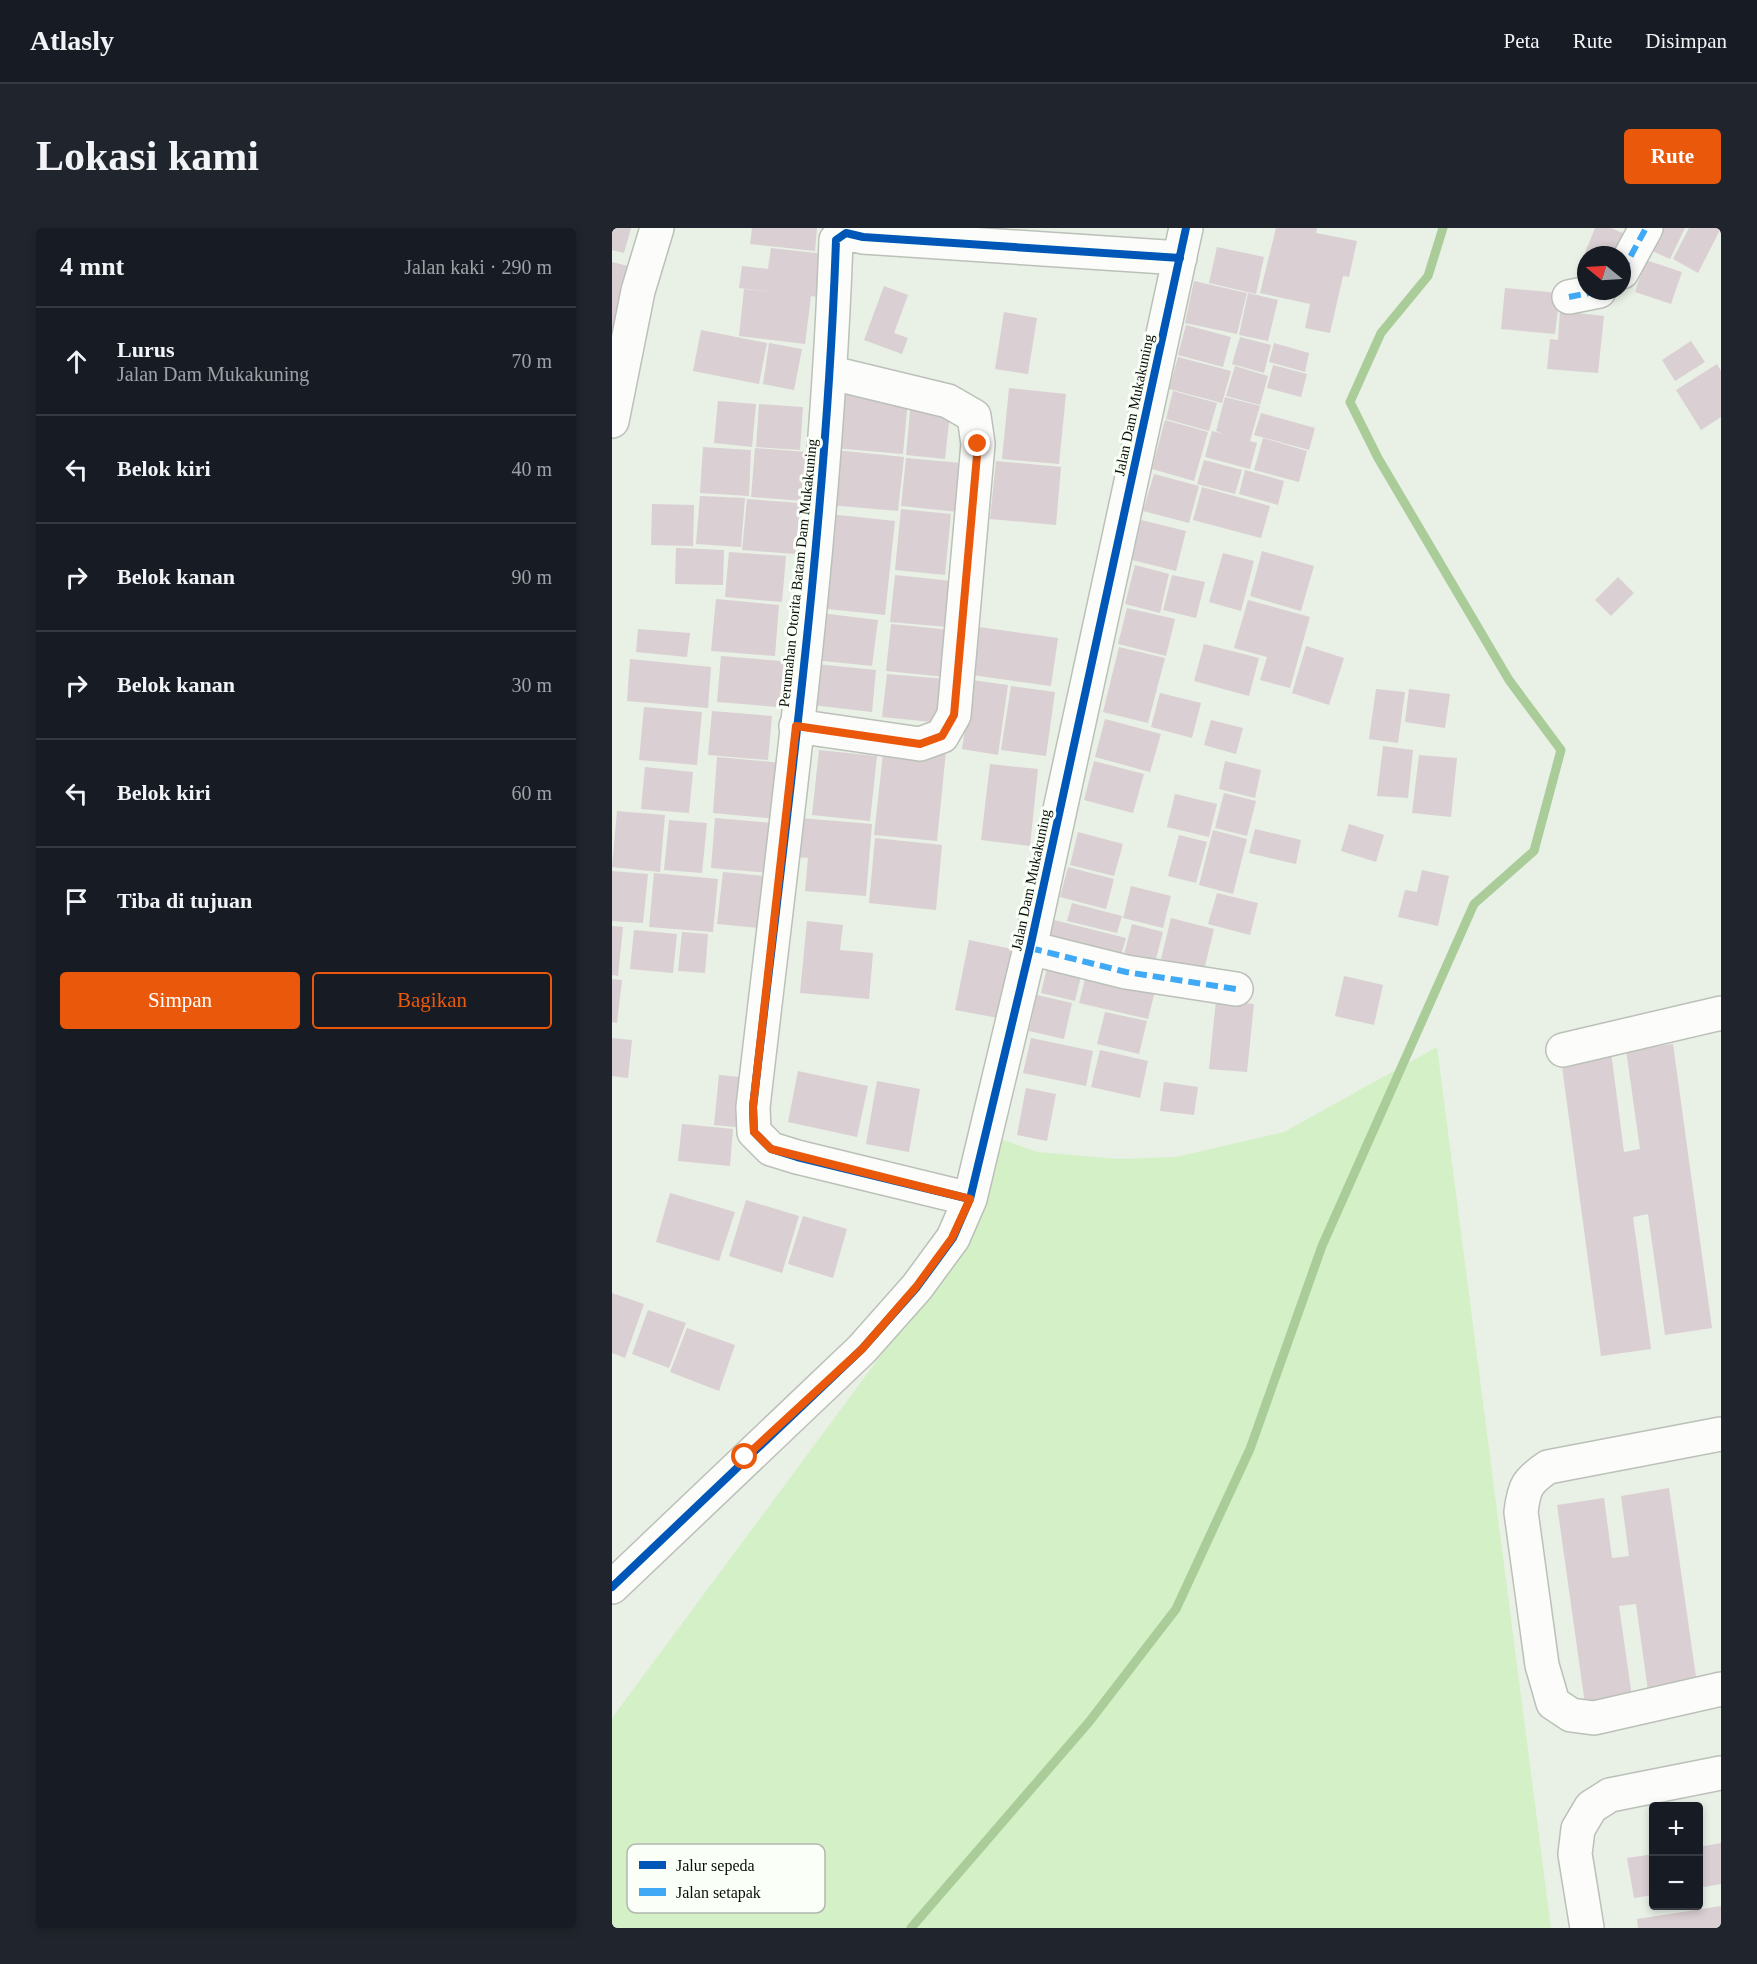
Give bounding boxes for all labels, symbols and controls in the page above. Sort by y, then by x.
text: Atlasly [30,25,114,56]
text: Peta [1504,29,1540,53]
text: Rute [1573,29,1612,53]
text: Disimpan [1645,29,1727,53]
button: Rute [1624,129,1721,184]
text: Lokasi kami [36,133,259,179]
north arrow [1577,246,1631,300]
text: 4 mnt [60,252,124,281]
text: Jalan kaki · 290 m [404,256,552,278]
street label: Jalan Dam Mukakuning [1111,332,1157,477]
text: Lurus [117,337,174,362]
icon: ahead [60,345,93,378]
text: 70 m [511,350,552,372]
text: Jalan Dam Mukakuning [117,363,309,385]
route end [964,430,990,456]
street label: Perumahan Otorita Batam Dam Mukakuning [776,437,820,708]
icon: left [60,453,93,486]
text: Belok kiri [117,456,211,481]
text: 40 m [511,458,552,480]
icon: right [60,561,93,594]
text: Belok kanan [117,564,235,589]
text: 90 m [511,566,552,588]
icon: right [60,669,93,702]
text: Belok kanan [117,672,235,697]
text: 30 m [511,674,552,696]
icon: left [60,777,93,810]
text: Belok kiri [117,780,211,805]
text: 60 m [511,782,552,804]
street label: Jalan Dam Mukakuning [1008,807,1054,952]
icon: arrive [60,885,93,918]
text: Tiba di tujuan [117,888,252,913]
button: Simpan [60,972,300,1029]
button: Bagikan [312,972,552,1029]
route start [731,1443,757,1469]
map controls [1649,1802,1703,1910]
button: + [1649,1802,1703,1856]
legend [627,1844,825,1913]
button: − [1649,1856,1703,1910]
text: Jalur sepeda [676,1857,755,1875]
text: Jalan setapak [676,1884,761,1902]

